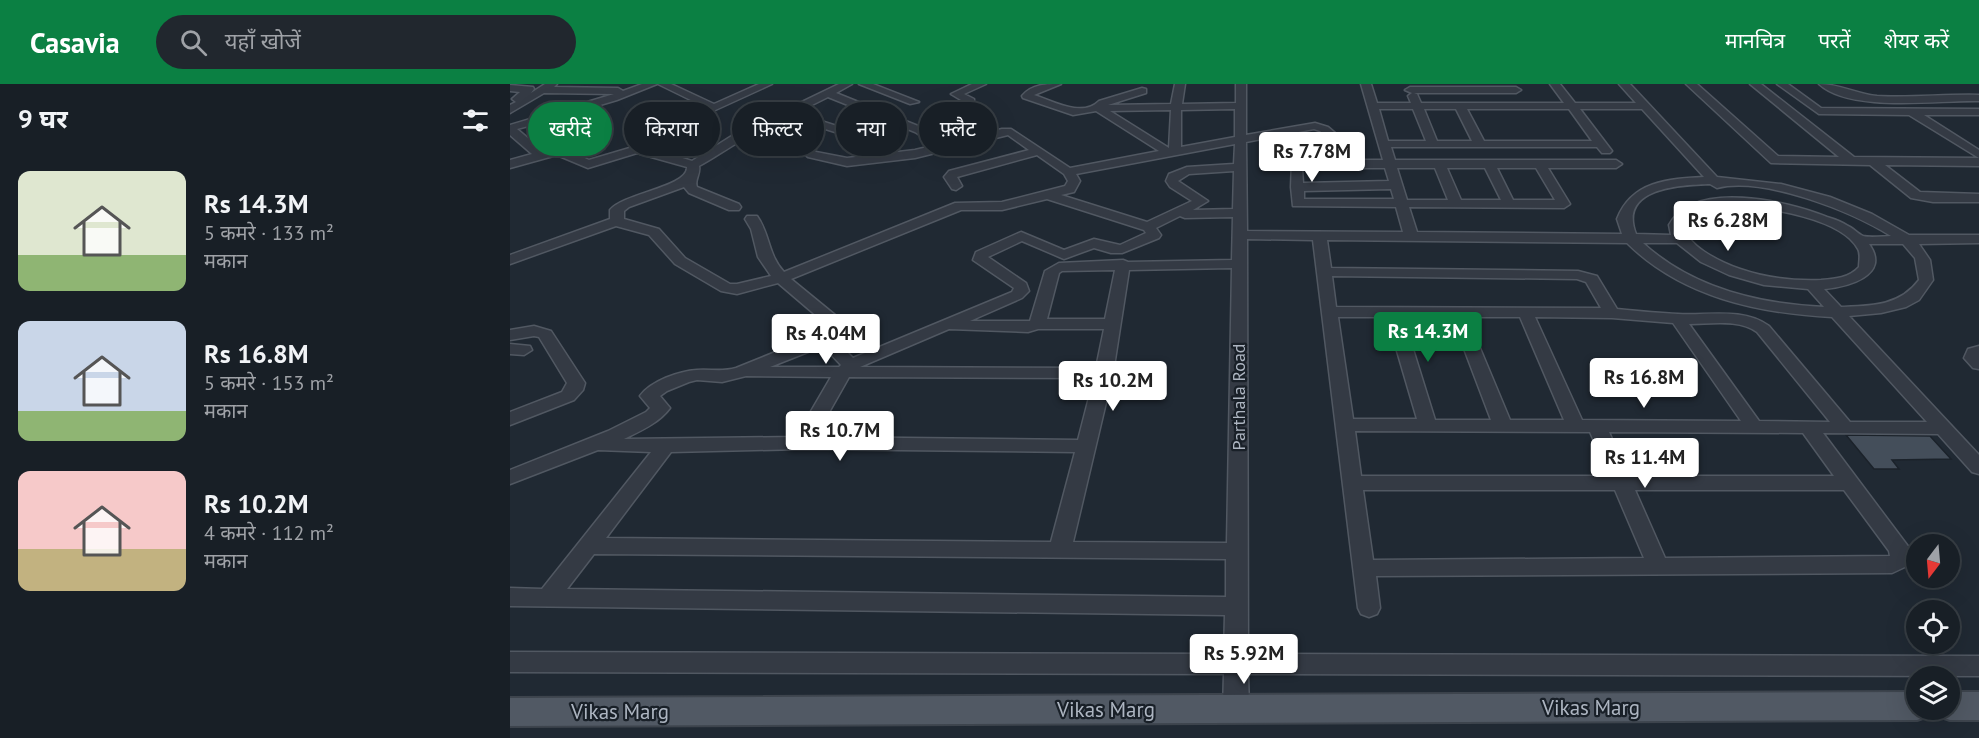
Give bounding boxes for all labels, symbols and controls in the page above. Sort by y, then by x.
search box [156,15,576,69]
text: Casavia [30,24,120,61]
icon: search [177,26,210,59]
text: यहाँ खोजें [225,27,301,55]
text: मानचित्र [1725,27,1785,54]
text: परतें [1818,27,1851,54]
text: शेयर करें [1884,27,1949,54]
text: 9 घर [18,102,68,135]
chip: खरीदें [528,102,612,156]
chip: किराया [624,102,720,156]
chip: फ़िल्टर [732,102,824,156]
chip: नया [836,102,907,156]
chip: फ़्लैट [919,102,997,156]
icon: filters [459,104,492,137]
pin: Rs 7.78M [1250,132,1374,183]
text: Rs 7.78M [1273,138,1351,164]
text: Rs 14.3M [204,187,309,220]
icon: home [66,195,138,267]
pin: Rs 6.28M [1666,201,1790,252]
text: Rs 6.28M [1688,207,1768,233]
text: 5 कमरे · 133 m² [204,220,334,246]
text: मकान [204,248,248,274]
pin: Rs 14.3M [1366,312,1490,363]
pin: Rs 4.04M [764,314,888,365]
text: Rs 14.3M [1388,318,1468,344]
text: Rs 4.04M [786,320,866,346]
text: Rs 16.8M [204,337,309,370]
street label: Parthala Road [1227,344,1250,451]
icon: home [66,345,138,417]
pin: Rs 16.8M [1582,358,1706,409]
pin: Rs 10.2M [1051,361,1175,412]
text: Rs 16.8M [1604,364,1684,390]
text: Rs 10.2M [1073,367,1153,393]
text: 5 कमरे · 153 m² [204,370,334,396]
text: मकान [204,398,248,424]
pin: Rs 10.7M [778,411,902,462]
text: Rs 10.7M [800,417,880,443]
pin: Rs 11.4M [1583,438,1707,489]
text: Rs 11.4M [1605,444,1685,470]
text: Rs 10.2M [204,487,309,520]
icon: home [66,495,138,567]
text: 4 कमरे · 112 m² [204,520,334,546]
north arrow [1906,534,1960,588]
map controls [1906,534,1960,720]
text: मकान [204,548,248,574]
button: locate [1906,600,1960,654]
pin: Rs 5.92M [1182,634,1306,685]
text: Rs 5.92M [1204,640,1284,666]
button: layers [1906,666,1960,720]
street label: Vikas Marg [1541,694,1640,721]
street label: Vikas Marg [1056,696,1155,723]
street label: Vikas Marg [570,698,669,725]

